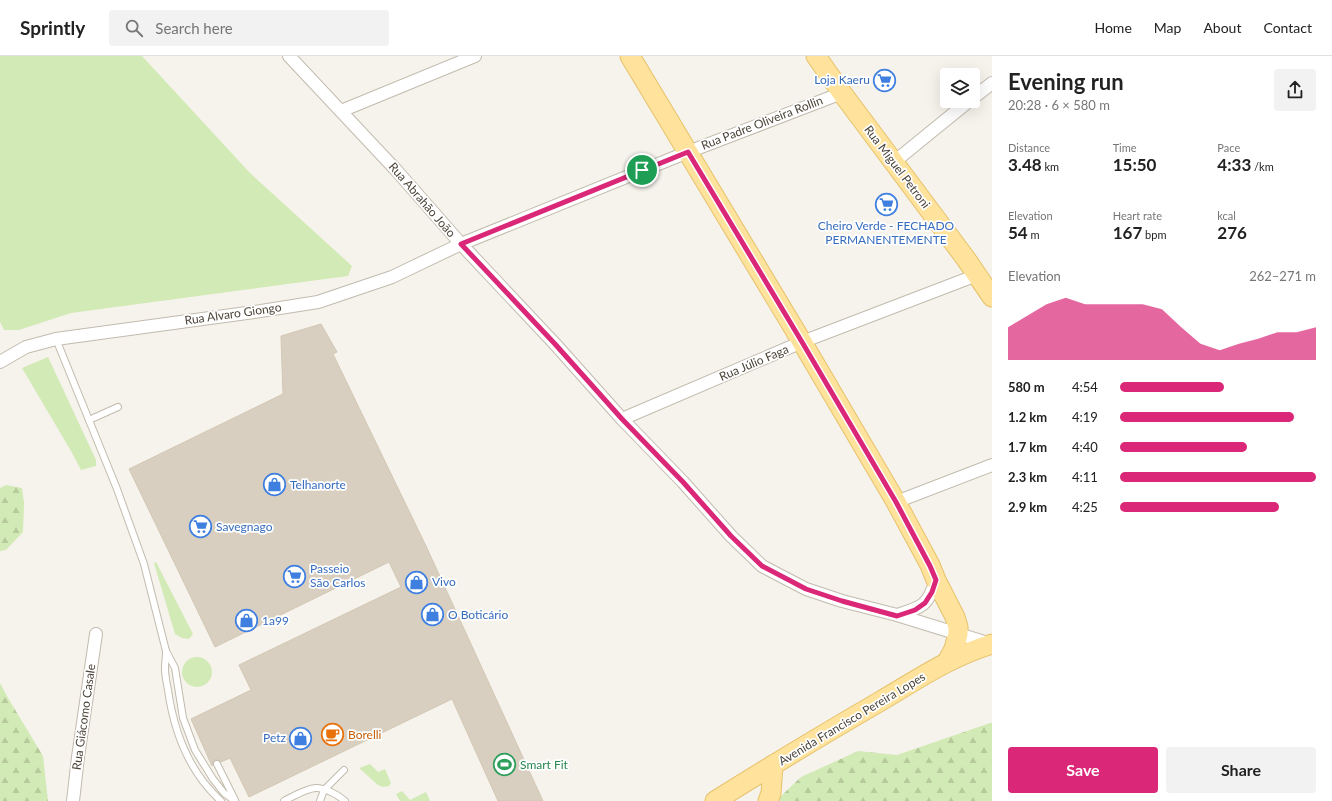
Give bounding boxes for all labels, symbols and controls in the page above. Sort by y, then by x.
search box [109,10,389,46]
text: Sprintly [20,16,85,39]
icon: search [123,17,145,39]
text: Search here [155,19,233,37]
text: Home [1094,19,1132,36]
text: Map [1154,19,1181,36]
text: About [1203,19,1241,36]
text: Contact [1263,19,1312,36]
supermarket icon: Loja Kaeru [872,67,898,93]
map controls [940,68,980,108]
button: layers [940,68,980,108]
text: Evening run [1008,68,1124,95]
button: share [1274,69,1316,111]
place label: Loja Kaeru [814,72,870,87]
street label: Rua Padre Oliveira Rollin [699,92,825,153]
text: 20:28 · 6 × 580 m [1008,97,1110,113]
street label: Rua Miguel Petroni [861,122,934,211]
text: Distance [1008,141,1050,154]
text: Time [1113,141,1137,154]
text: Pace [1217,141,1240,154]
pin [625,153,659,187]
text: 3.48 [1008,154,1042,175]
text: 15:50 [1113,154,1156,175]
text: 4:33 [1217,154,1251,175]
street label: Rua Abrahão João [386,159,459,240]
icon: arrive [631,159,653,181]
text: km [1042,160,1059,173]
text: /km [1251,160,1274,173]
supermarket icon: Cheiro Verde - FECHADO PERMANENTEMENTE [873,192,899,218]
text: Elevation [1008,209,1053,222]
text: Heart rate [1113,209,1162,222]
text: kcal [1217,209,1236,222]
place label: Cheiro Verde - FECHADO PERMANENTEMENTE [818,218,955,247]
text: 54 [1008,222,1028,243]
text: 167 [1113,222,1142,243]
text: 276 [1217,222,1247,243]
text: m [1028,228,1040,241]
text: bpm [1142,228,1166,241]
text: Elevation [1008,268,1061,284]
text: 262–271 m [1249,268,1316,284]
street label: Rua Alvaro Giongo [184,299,282,328]
street label: Rua Júlio Faga [717,341,791,384]
text: 580 m [1008,379,1045,395]
text: 4:54 [1072,379,1098,395]
text: 1.2 km [1008,409,1047,425]
text: 4:19 [1072,409,1098,425]
text: 1.7 km [1008,439,1047,455]
text: 4:40 [1072,439,1098,455]
text: 2.3 km [1008,469,1047,485]
text: 4:11 [1072,469,1098,485]
shop icon: Telhanorte [261,472,287,498]
place label: Telhanorte [290,477,346,492]
text: 2.9 km [1008,499,1047,515]
text: 4:25 [1072,499,1098,515]
supermarket icon: Savegnago [188,514,214,540]
place label: Savegnago [216,519,273,534]
place label: Passeio São Carlos [310,561,365,590]
supermarket icon: Passeio São Carlos [281,563,307,589]
shop icon: Vivo [404,569,430,595]
place label: Vivo [432,574,456,589]
shop icon: O Boticário [420,602,446,628]
place label: O Boticário [448,607,508,622]
shop icon: 1a99 [234,608,260,634]
place label: 1a99 [262,613,289,628]
street label: Rua Giácomo Casale [69,663,98,771]
street label: Avenida Francisco Pereira Lopes [776,669,928,768]
cafe icon: Borelli [319,722,345,748]
shop icon: Petz [288,725,314,751]
place label: Borelli [348,727,382,742]
place label: Petz [263,730,287,745]
button: Save [1008,747,1158,793]
button: Share [1166,747,1316,793]
sports icon: Smart Fit [491,752,517,778]
place label: Smart Fit [520,757,569,772]

